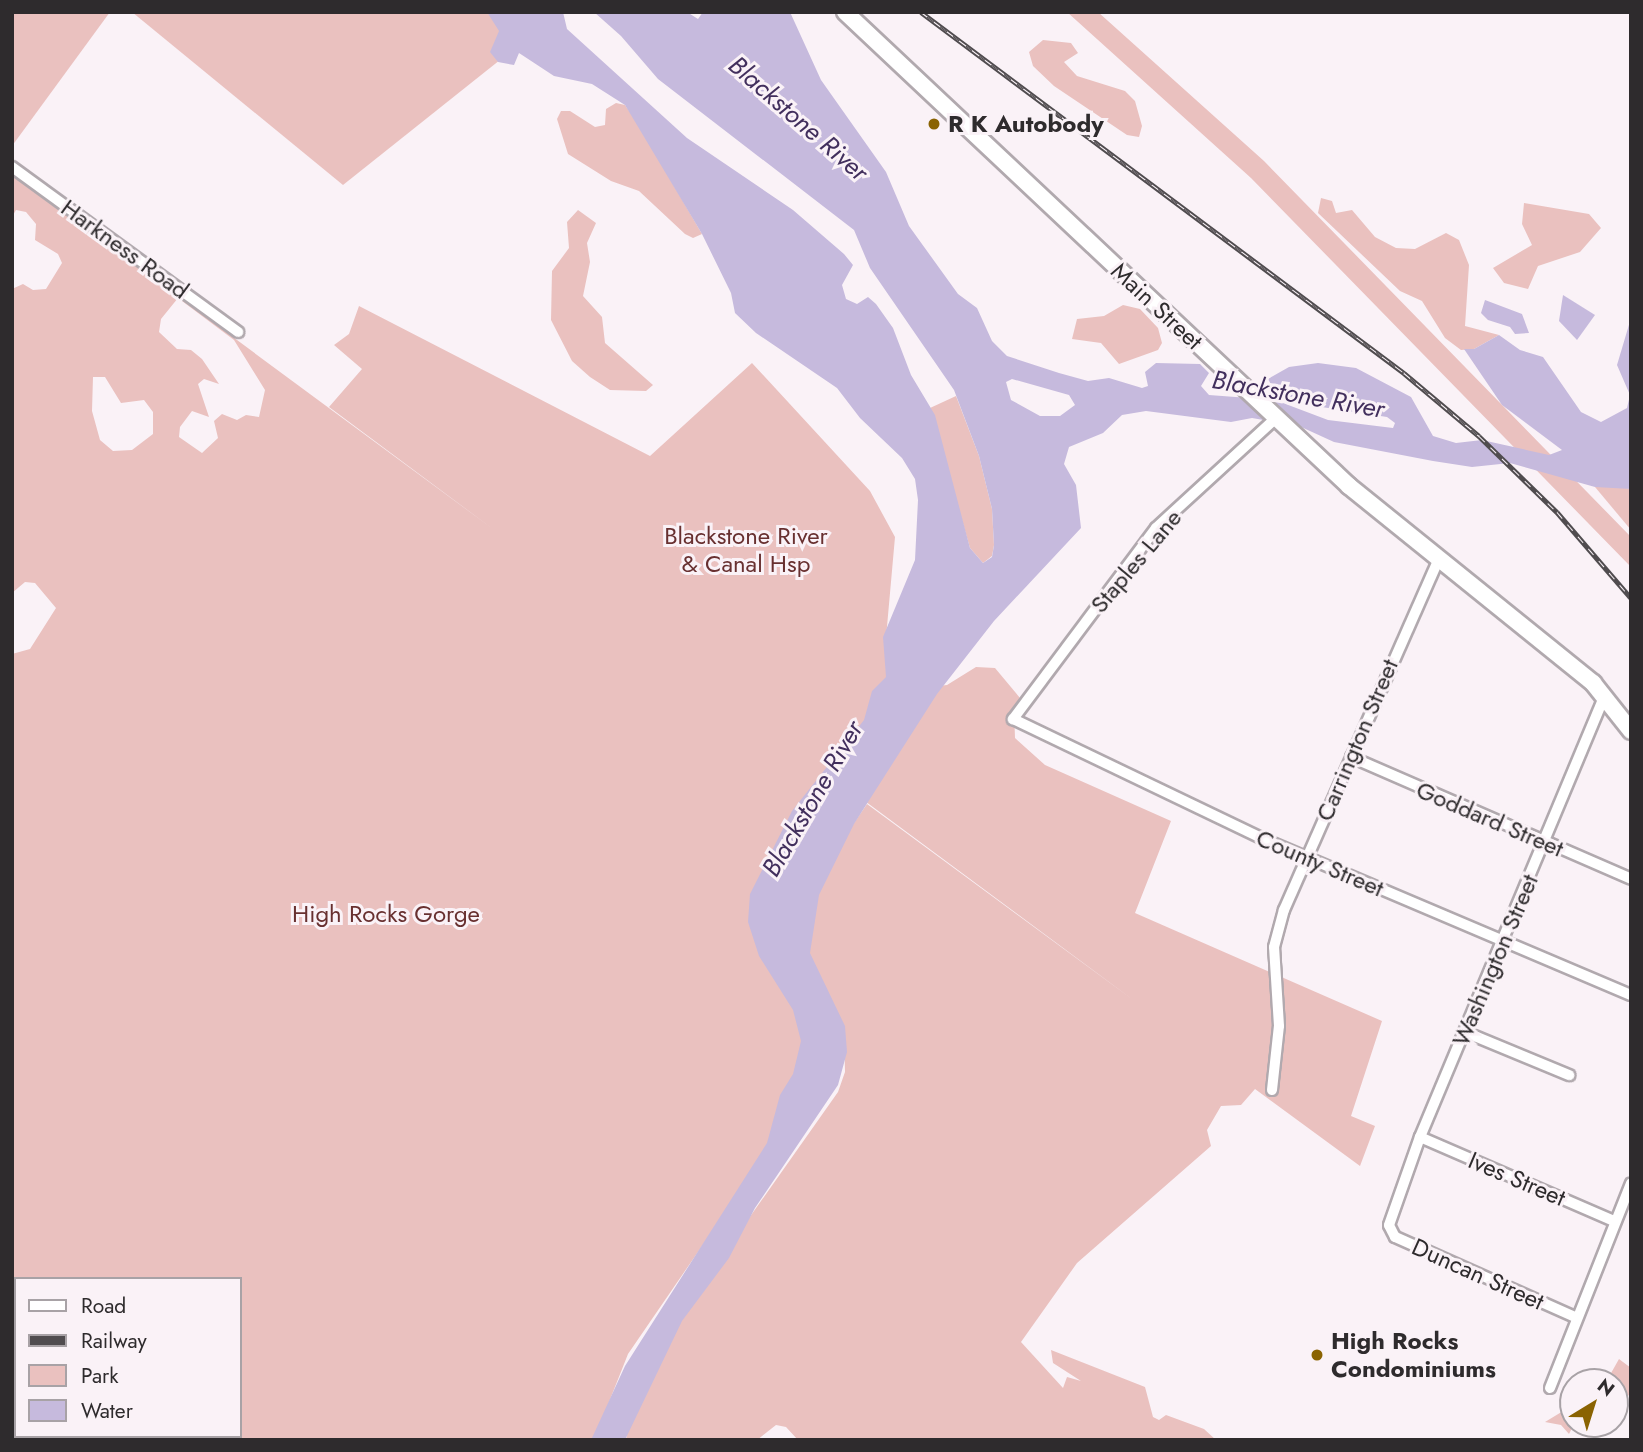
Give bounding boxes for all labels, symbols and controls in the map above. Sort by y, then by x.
water label: Blackstone River [722,50,874,188]
place label: R K Autobody [948,110,1104,138]
marker: R K Autobody [926,116,942,132]
street label: Harkness Road [56,193,194,305]
street label: Main Street [1105,256,1209,356]
water label: Blackstone River [1209,364,1387,426]
street label: Staples Lane [1084,503,1188,619]
park label: Blackstone River & Canal Hsp [664,522,828,578]
street label: Carrington Street [1310,655,1404,825]
water label: Blackstone River [756,716,870,882]
street label: Goddard Street [1412,775,1568,863]
street label: County Street [1252,823,1388,903]
street label: Washington Street [1446,870,1544,1050]
park label: High Rocks Gorge [292,900,480,928]
street label: Ives Street [1464,1146,1570,1212]
street label: Duncan Street [1407,1232,1549,1316]
legend [14,1277,242,1438]
text: Road [81,1291,126,1321]
text: Railway [81,1326,147,1356]
place label: High Rocks Condominiums [1331,1327,1496,1383]
marker: High Rocks Condominiums [1309,1347,1325,1363]
text: Park [81,1361,118,1391]
north arrow [1559,1368,1629,1438]
text: N [1592,1372,1620,1403]
text: Water [81,1396,133,1426]

